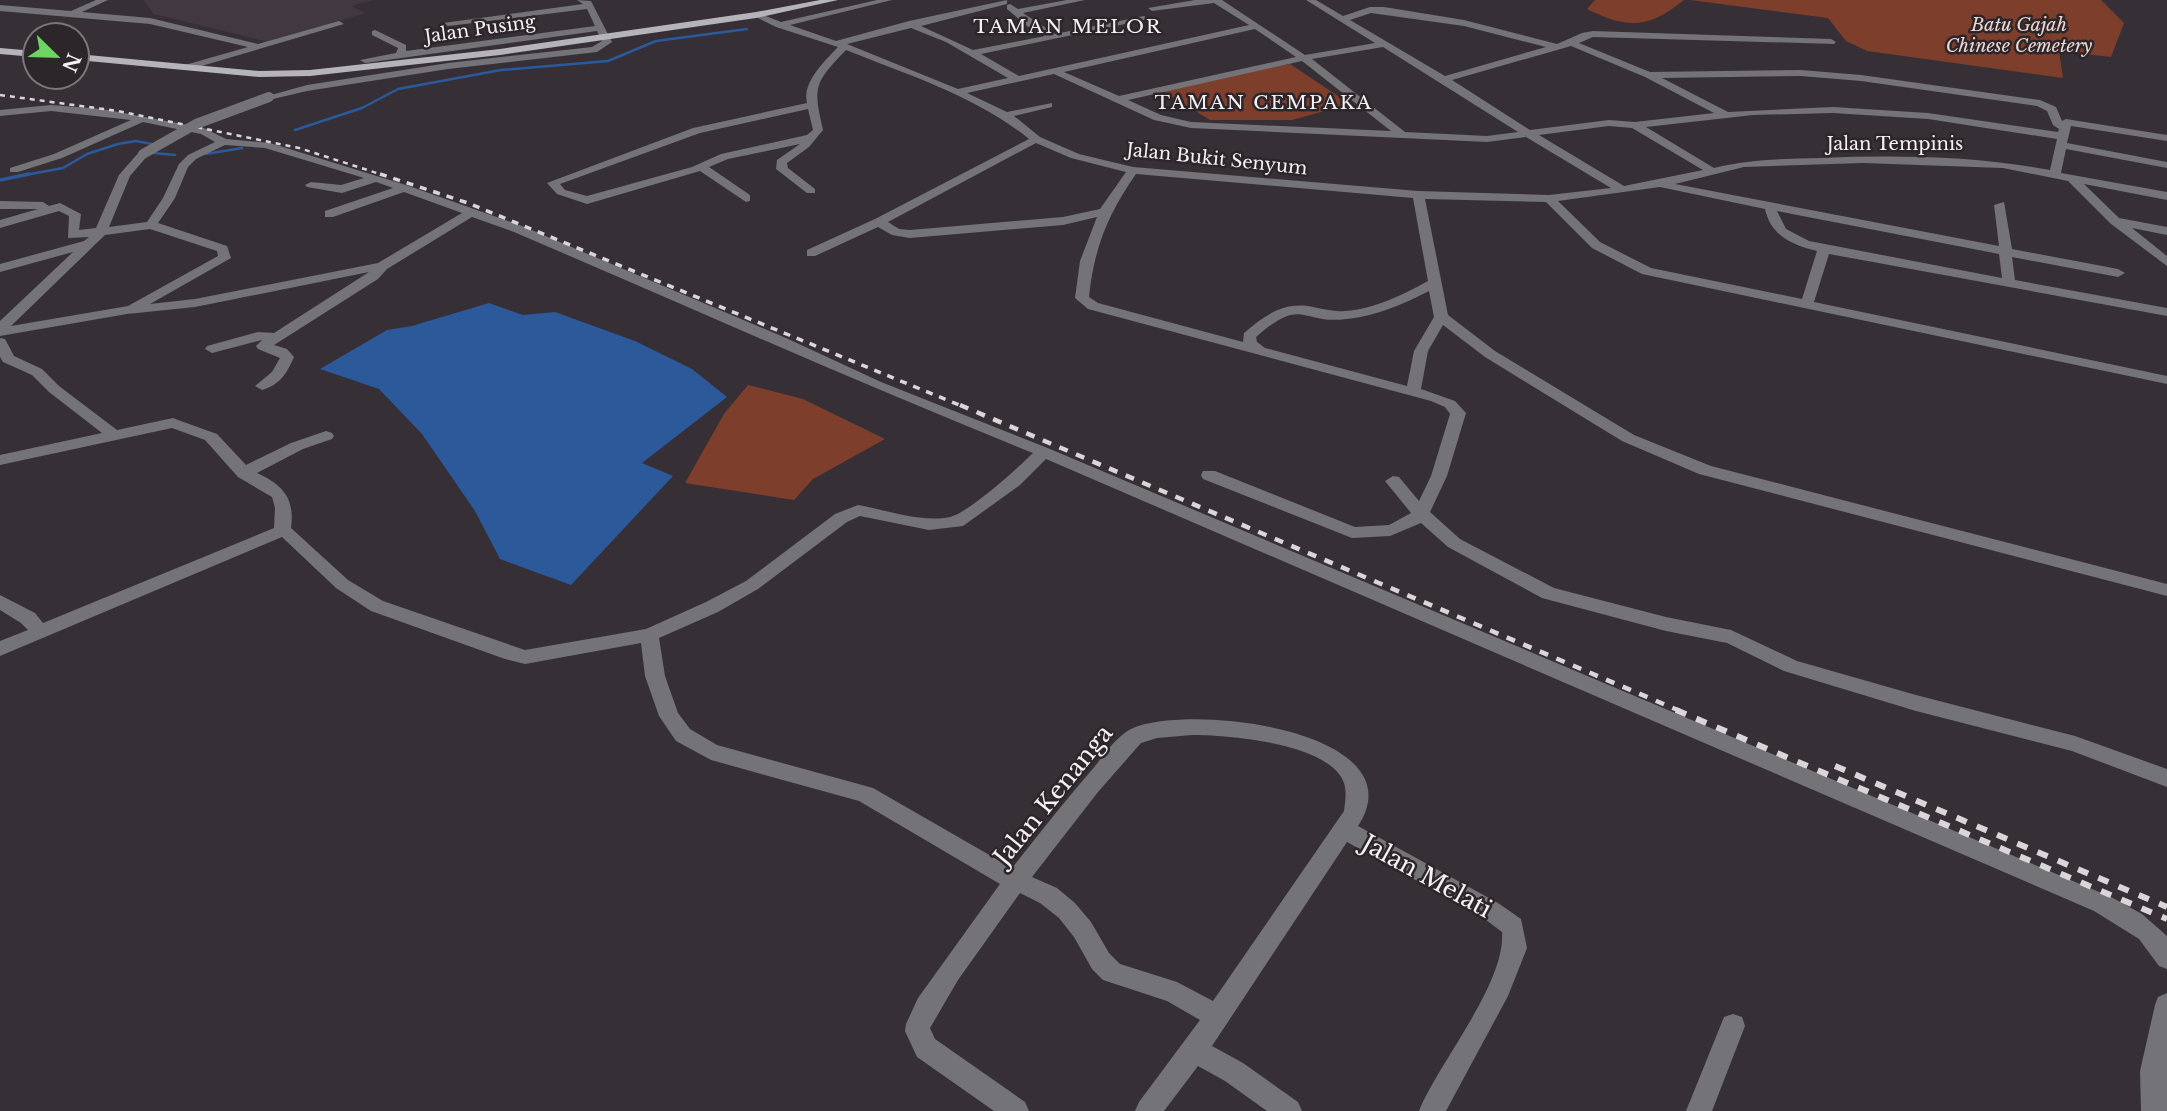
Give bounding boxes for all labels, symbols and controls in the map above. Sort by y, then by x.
street label: Jalan Pusing [421,10,537,48]
park label: Batu Gajah Chinese Cemetery [1946,14,2093,57]
district label: TAMAN MELOR [973,15,1163,38]
north arrow [21,21,91,91]
text: N [57,50,85,75]
district label: TAMAN CEMPAKA [1155,91,1373,114]
street label: Jalan Tempinis [1825,133,1963,155]
street label: Jalan Bukit Senyum [1124,138,1308,179]
street label: Jalan Kenanga [986,718,1119,873]
street label: Jalan Melati [1354,827,1497,924]

